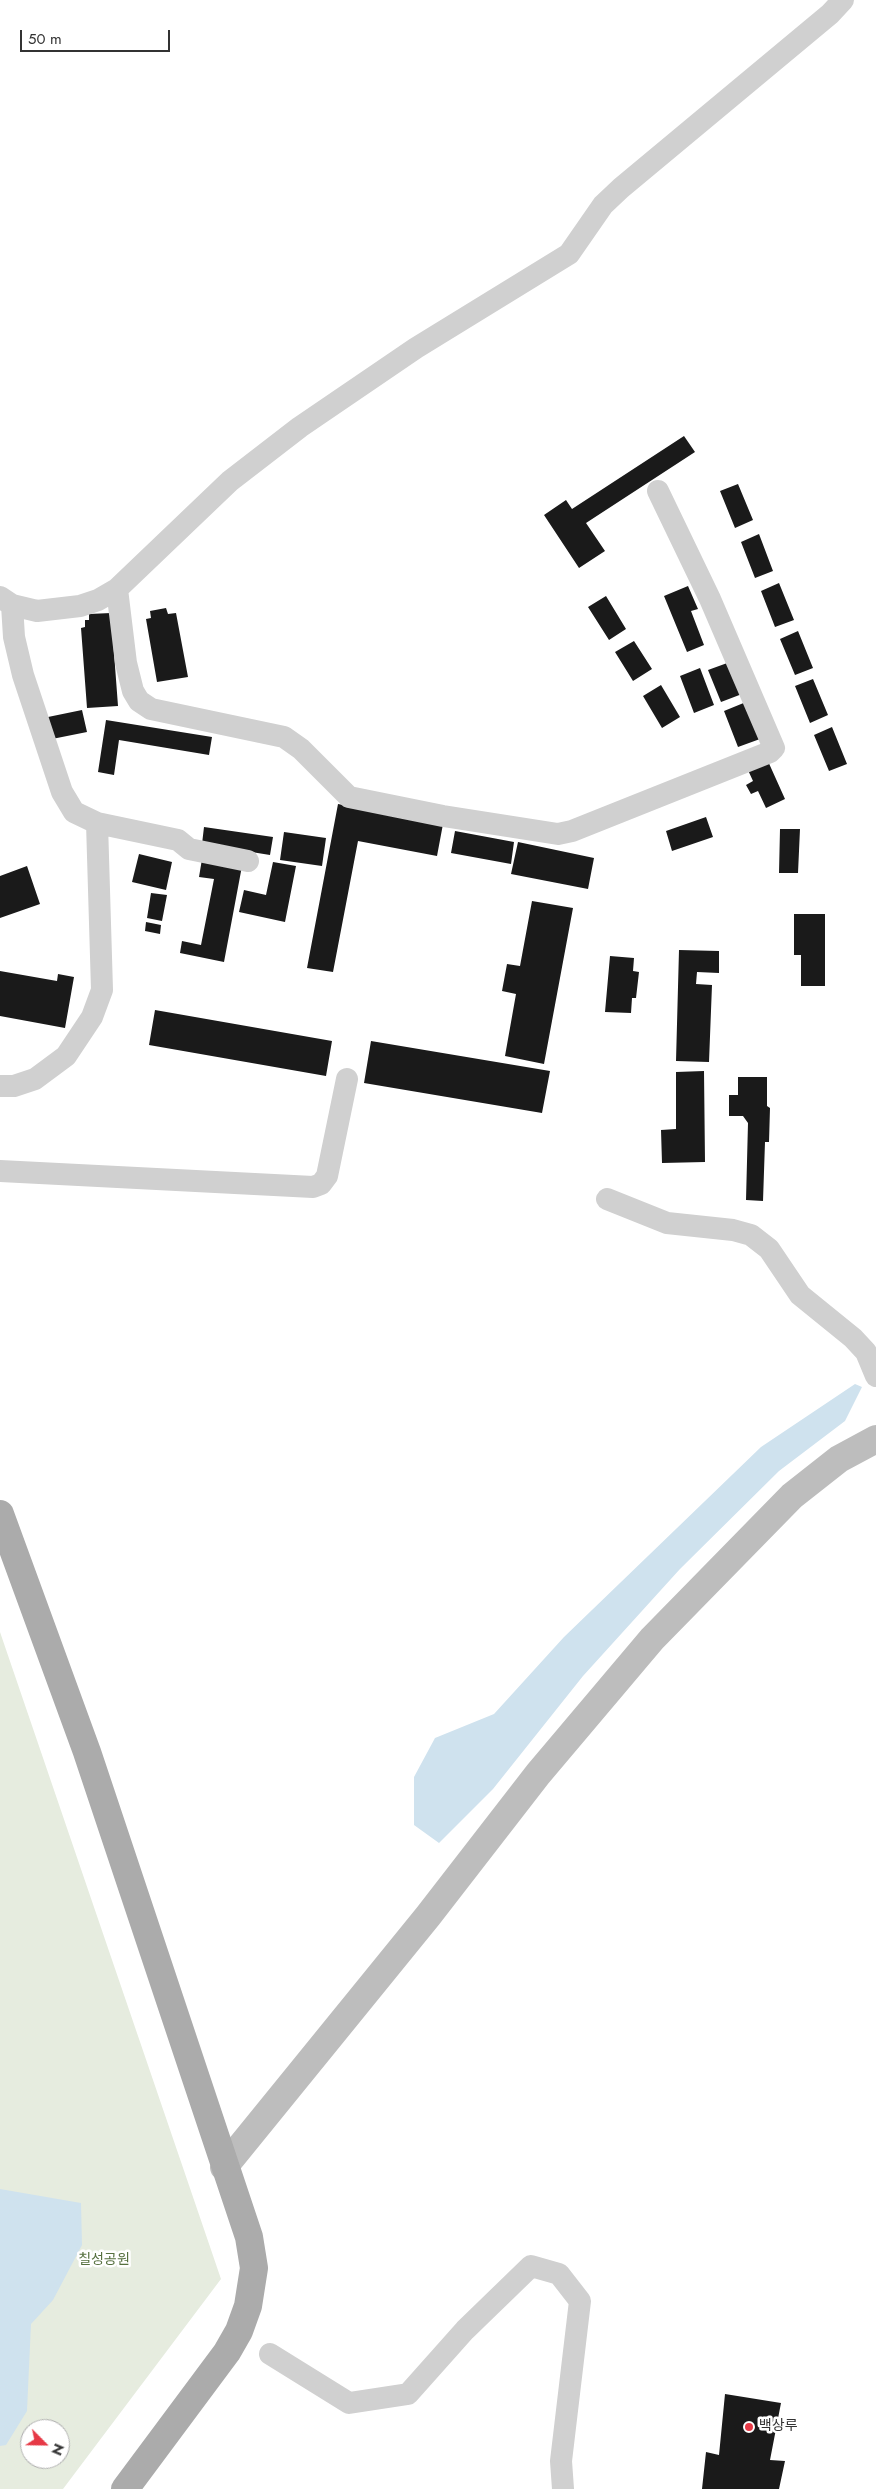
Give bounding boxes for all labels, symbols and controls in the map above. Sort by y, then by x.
scale bar [22,20,172,52]
text: 50 m [28,28,62,50]
park label: 칠성공원 [78,2253,130,2269]
north arrow [20,2419,70,2469]
place label: 백상루 [759,2419,798,2435]
marker: 백상루 [743,2421,755,2433]
text: N [47,2440,69,2458]

